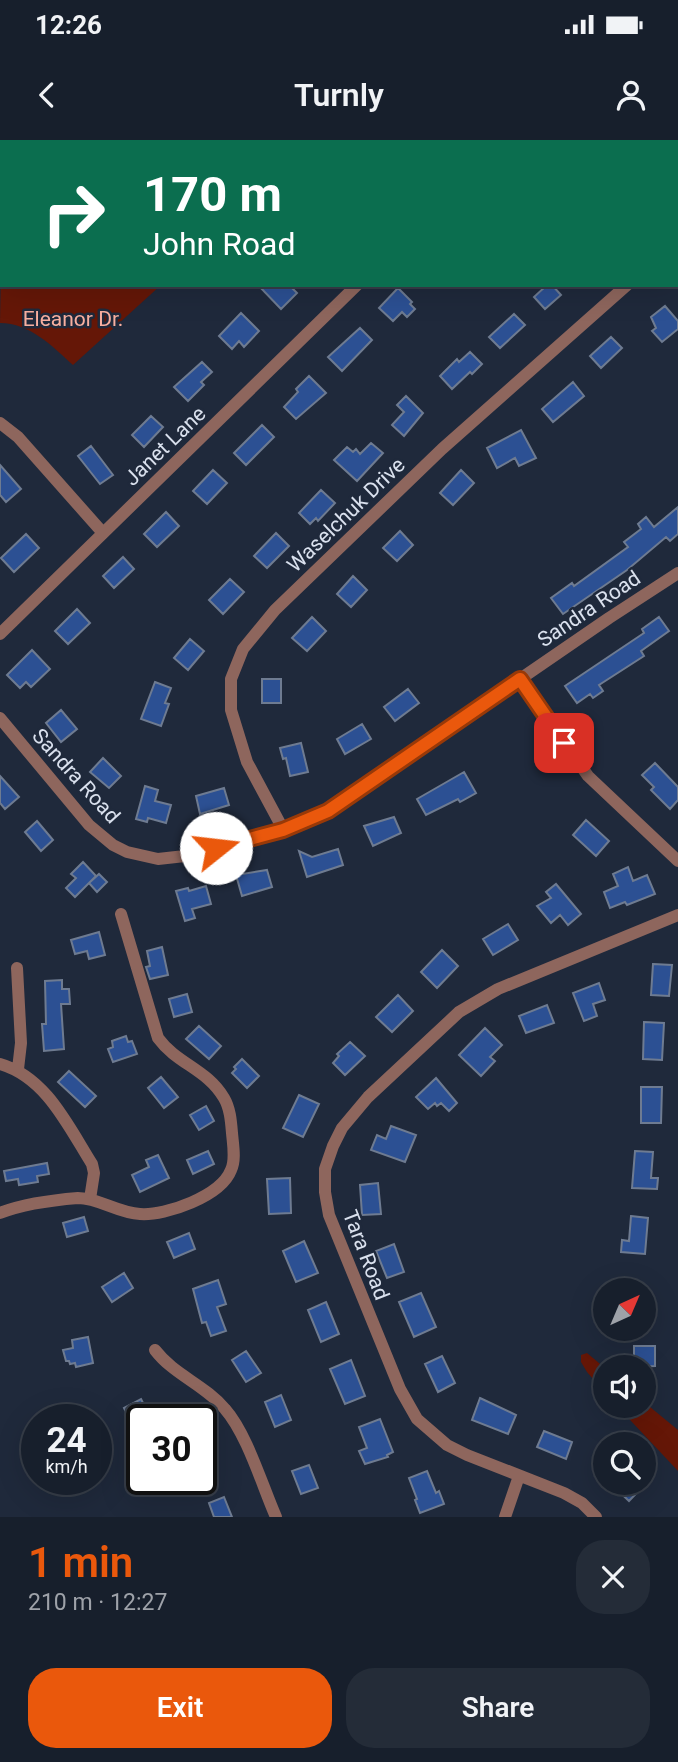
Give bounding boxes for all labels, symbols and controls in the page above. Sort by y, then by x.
text: 12:26 [35,10,102,40]
icon: back [28,76,66,114]
text: Turnly [294,76,384,114]
icon: person [612,76,650,114]
text: 170 m [143,166,282,223]
icon: right [28,168,119,259]
text: John Road [143,225,296,263]
park label: Eleanor Dr. [23,307,123,331]
street label: Janet Lane [120,401,210,491]
street label: Waselchuk Drive [282,453,410,577]
street label: Sandra Road [533,566,645,652]
pin [534,713,594,773]
street label: Sandra Road [27,724,125,828]
icon: arrive [545,724,583,762]
position arrow [179,811,253,885]
street label: Tara Road [338,1207,394,1303]
north arrow [593,1278,656,1340]
map controls [593,1278,656,1495]
button: sound [593,1355,656,1418]
speed limit sign: 30 [126,1404,217,1495]
text: 24 [46,1420,87,1461]
button: search [593,1432,656,1495]
text: km/h [45,1456,88,1477]
text: 1 min [28,1538,133,1587]
button: close [576,1540,650,1614]
text: 210 m · 12:27 [28,1589,167,1616]
button: Exit [28,1668,332,1748]
button: Share [346,1668,650,1748]

